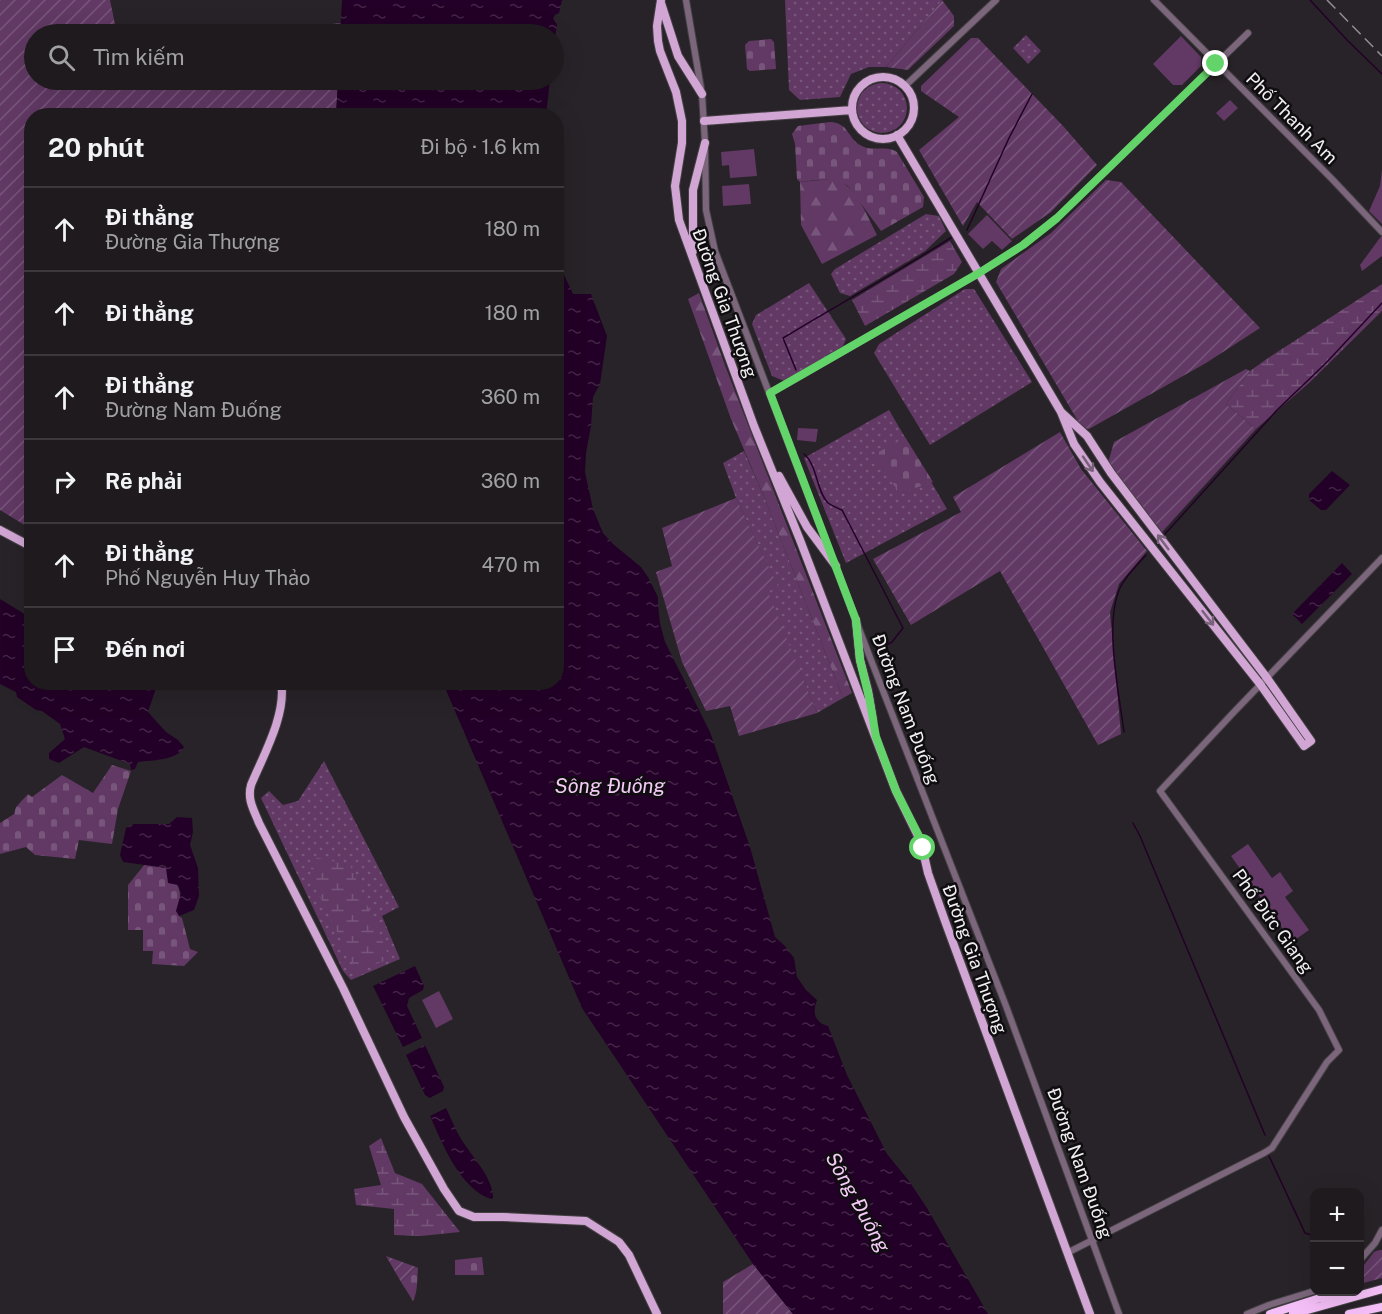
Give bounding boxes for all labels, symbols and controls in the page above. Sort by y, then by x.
search box [24,24,564,90]
icon: search [45,41,78,74]
text: Tìm kiếm [93,44,184,70]
route end [1202,50,1228,76]
street label: Phố Thanh Am [1242,68,1342,168]
text: 20 phút [48,132,145,163]
text: Đi bộ · 1.6 km [420,135,540,159]
text: Đi thẳng [105,204,194,230]
icon: ahead [48,213,81,246]
text: 180 m [485,217,540,241]
street label: Đường Gia Thượng [688,225,762,381]
text: Đường Gia Thượng [105,230,280,254]
icon: ahead [48,297,81,330]
text: Đi thẳng [105,300,194,326]
text: 180 m [485,301,540,325]
text: Đi thẳng [105,372,194,398]
icon: ahead [48,381,81,414]
text: 360 m [481,385,540,409]
text: Đường Nam Đuống [105,398,282,422]
one-way arrow [1082,455,1094,472]
icon: right [48,465,81,498]
text: Rẽ phải [105,468,182,494]
text: 360 m [481,469,540,493]
one-way arrow [1157,534,1170,550]
text: Đi thẳng [105,540,194,566]
icon: ahead [48,549,81,582]
text: 470 m [481,553,540,577]
text: Phố Nguyễn Huy Thảo [105,566,310,590]
one-way arrow [1201,610,1214,626]
street label: Đường Nam Đuống [868,631,944,787]
icon: arrive [48,633,81,666]
text: Đến nơi [105,636,185,662]
water label: Sông Đuống [555,774,665,798]
route start [909,834,935,860]
street label: Phố Đức Giang [1228,865,1318,977]
street label: Đường Gia Thượng [938,881,1012,1037]
street label: Đường Nam Đuống [1043,1085,1117,1241]
water label: Sông Đuống [821,1148,895,1256]
map controls [1310,1188,1364,1296]
button: + [1310,1188,1364,1242]
button: − [1310,1242,1364,1296]

